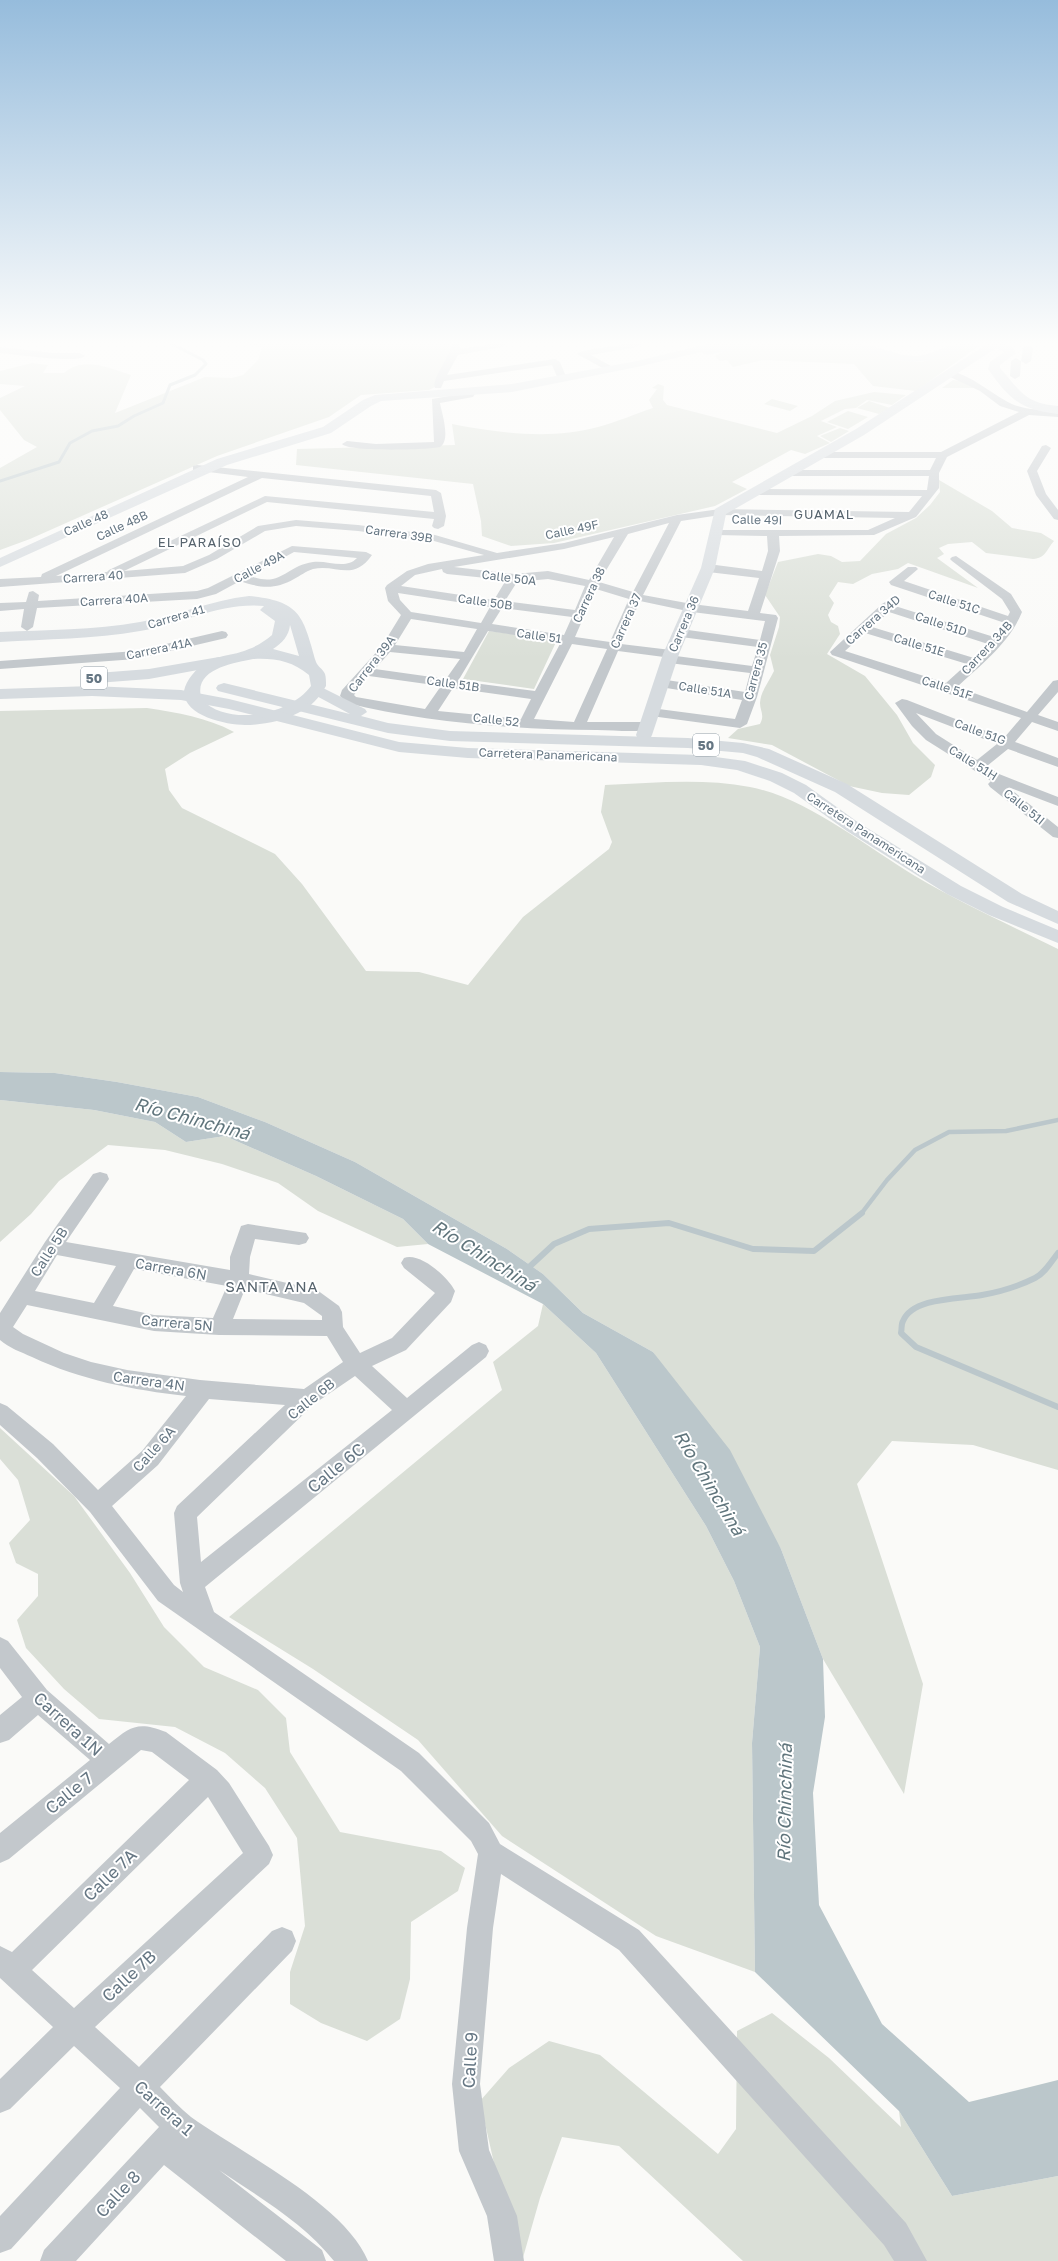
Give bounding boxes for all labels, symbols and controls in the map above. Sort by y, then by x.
street label: Calle 48 [61,506,110,539]
district label: GUAMAL [794,506,854,522]
street label: Calle 48B [94,507,150,544]
street label: Calle 49I [731,512,783,527]
street label: Calle 49F [544,517,600,542]
street label: Carrera 39B [364,521,434,546]
district label: EL PARAÍSO [158,534,242,550]
street label: Calle 49A [231,547,287,586]
street label: Carrera 38 [569,565,608,625]
street label: Carrera 40 [62,567,124,586]
street label: Calle 50A [481,567,537,588]
street label: Calle 51C [926,586,982,617]
street label: Carrera 40A [79,590,149,609]
street label: Calle 50B [457,590,513,613]
street label: Carrera 37 [607,591,644,651]
street label: Carrera 34D [842,592,903,648]
street label: Carrera 36 [665,593,702,654]
street label: Carrera 41 [146,601,206,632]
street label: Calle 51D [913,608,969,639]
street label: Carrera 34B [958,618,1015,678]
street label: Calle 51 [516,625,563,646]
street label: Calle 51E [892,630,946,659]
street label: Carrera 39A [345,632,398,695]
street label: Carrera 41A [125,634,193,663]
street label: Carrera 35 [741,640,770,702]
road number: 50 [81,667,107,689]
street label: Calle 51B [426,672,480,695]
street label: Calle 51F [920,672,974,703]
street label: Calle 51A [678,678,733,701]
street label: Calle 52 [472,710,520,729]
street label: Calle 51G [952,715,1008,748]
road number: 50 [693,734,719,756]
street label: Calle 51H [946,742,1000,783]
street label: Carretera Panamericana [478,745,618,764]
street label: Calle 51I [1001,785,1048,828]
street label: Carretera Panamericana [804,788,929,877]
water label: Río Chinchiná [132,1092,254,1144]
water label: Río Chinchiná [428,1214,542,1297]
street label: Calle 5B [26,1224,71,1280]
street label: Carrera 6N [134,1254,208,1283]
district label: SANTA ANA [225,1277,319,1295]
street label: Carrera 5N [141,1311,214,1334]
street label: Carrera 4N [112,1367,186,1394]
street label: Calle 6B [284,1374,338,1423]
street label: Calle 6A [129,1422,179,1475]
water label: Río Chinchiná [670,1426,751,1541]
street label: Calle 6C [303,1438,369,1497]
street label: Carrera 1N [29,1687,107,1760]
water label: Río Chinchiná [772,1742,796,1862]
street label: Calle 7 [41,1767,97,1818]
street label: Calle 7A [78,1844,141,1905]
street label: Calle 7B [97,1945,160,2006]
street label: Calle 9 [458,2031,481,2089]
street label: Carrera 1 [130,2076,198,2140]
street label: Calle 8 [91,2166,145,2221]

